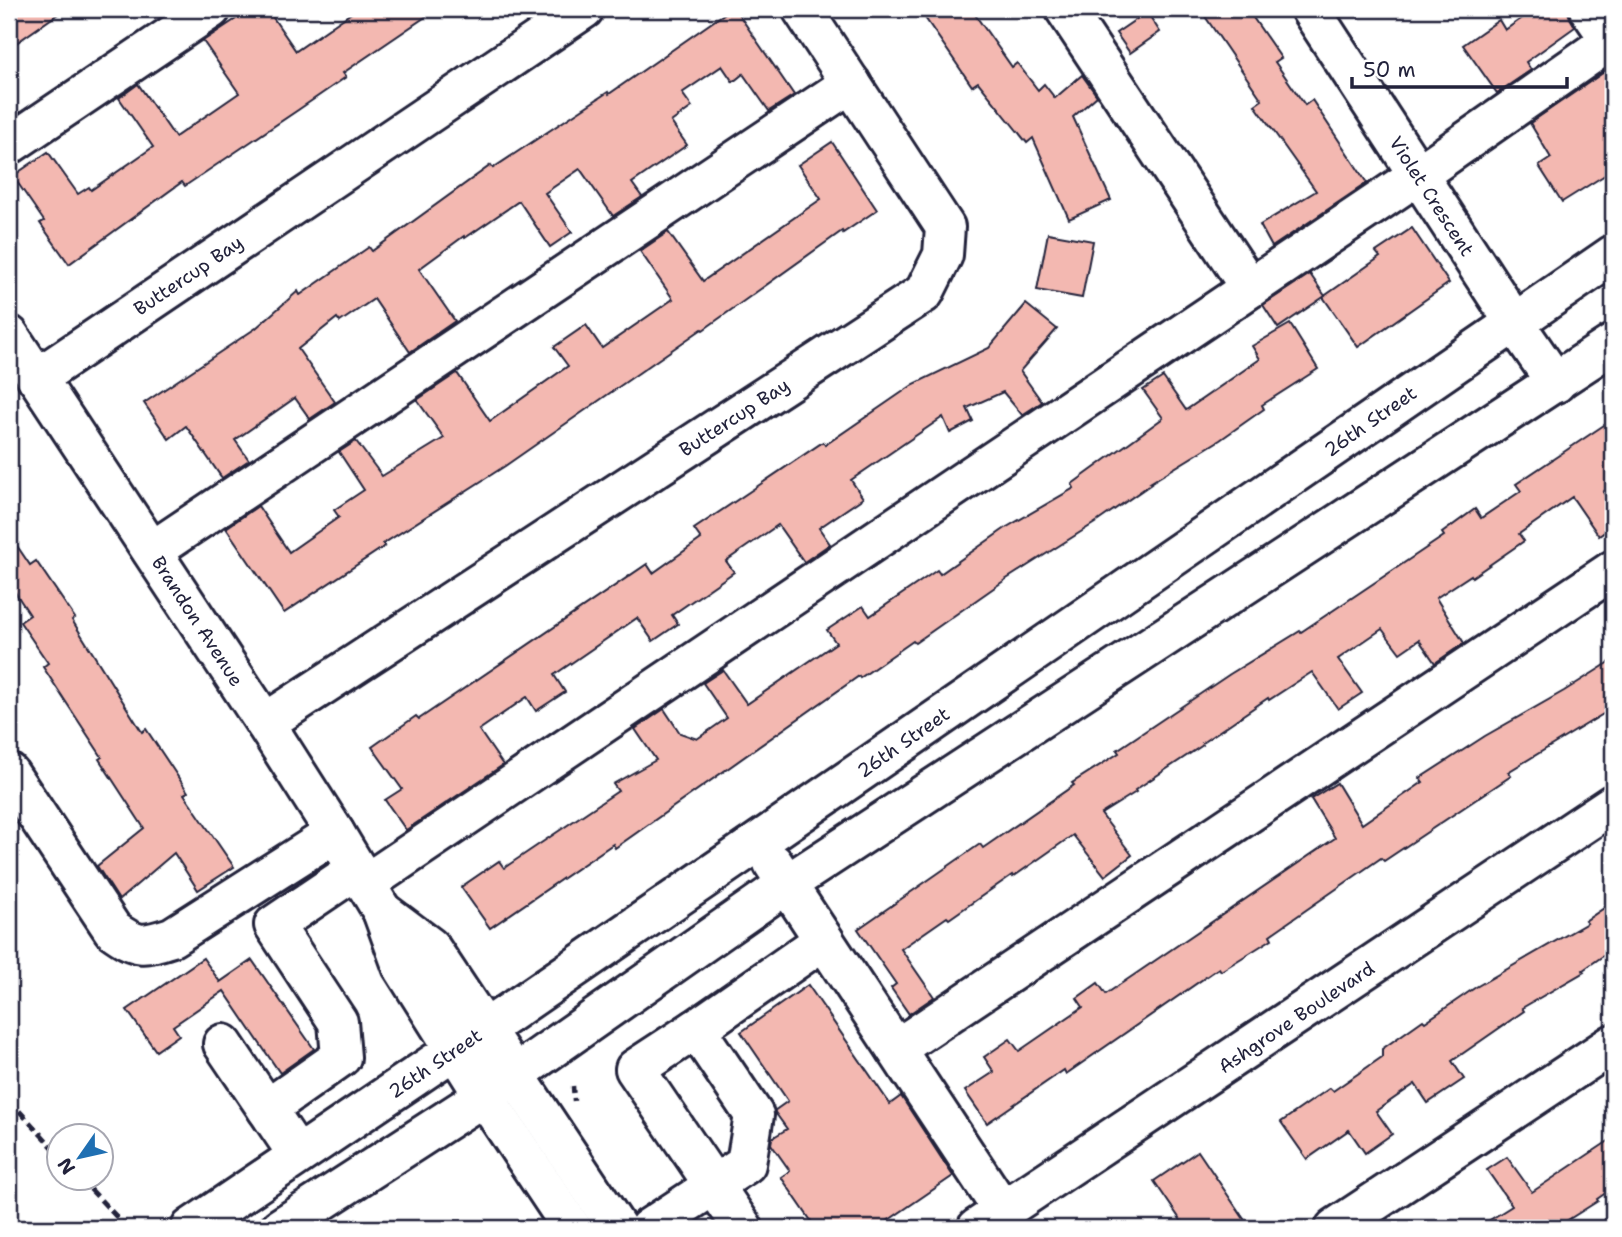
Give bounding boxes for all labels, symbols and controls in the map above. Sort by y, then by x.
scale bar [1352,46,1568,90]
text: 50 m [1363,56,1416,84]
street label: Violet Crescent [1383,131,1480,261]
street label: Buttercup Bay [129,230,248,321]
street label: Buttercup Bay [674,372,794,462]
street label: 26th Street [1319,380,1422,463]
street label: Brandon Avenue [146,551,249,691]
street label: 26th Street [852,701,955,784]
street label: Ashgrove Boulevard [1213,956,1379,1079]
street label: 26th Street [384,1023,487,1104]
north arrow [46,1122,116,1192]
text: N [52,1153,81,1179]

